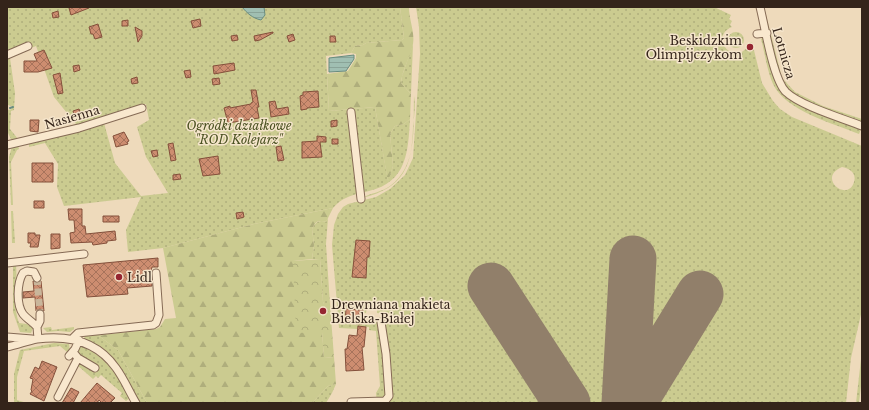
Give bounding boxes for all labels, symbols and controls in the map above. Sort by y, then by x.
street label: Lotnicza [769,25,799,81]
place label: Beskidzkim Olimpijczykom [646,33,742,62]
marker: Beskidzkim Olimpijczykom [745,42,755,52]
street label: Nasienna [43,102,102,132]
park label: Ogródki działkowe "ROD Kolejarz" [187,118,292,147]
place label: Lidl [127,270,152,285]
marker: Lidl [114,272,124,282]
place label: Drewniana makieta Bielska-Białej [331,297,451,326]
marker: Drewniana makieta Bielska-Białej [318,306,328,316]

